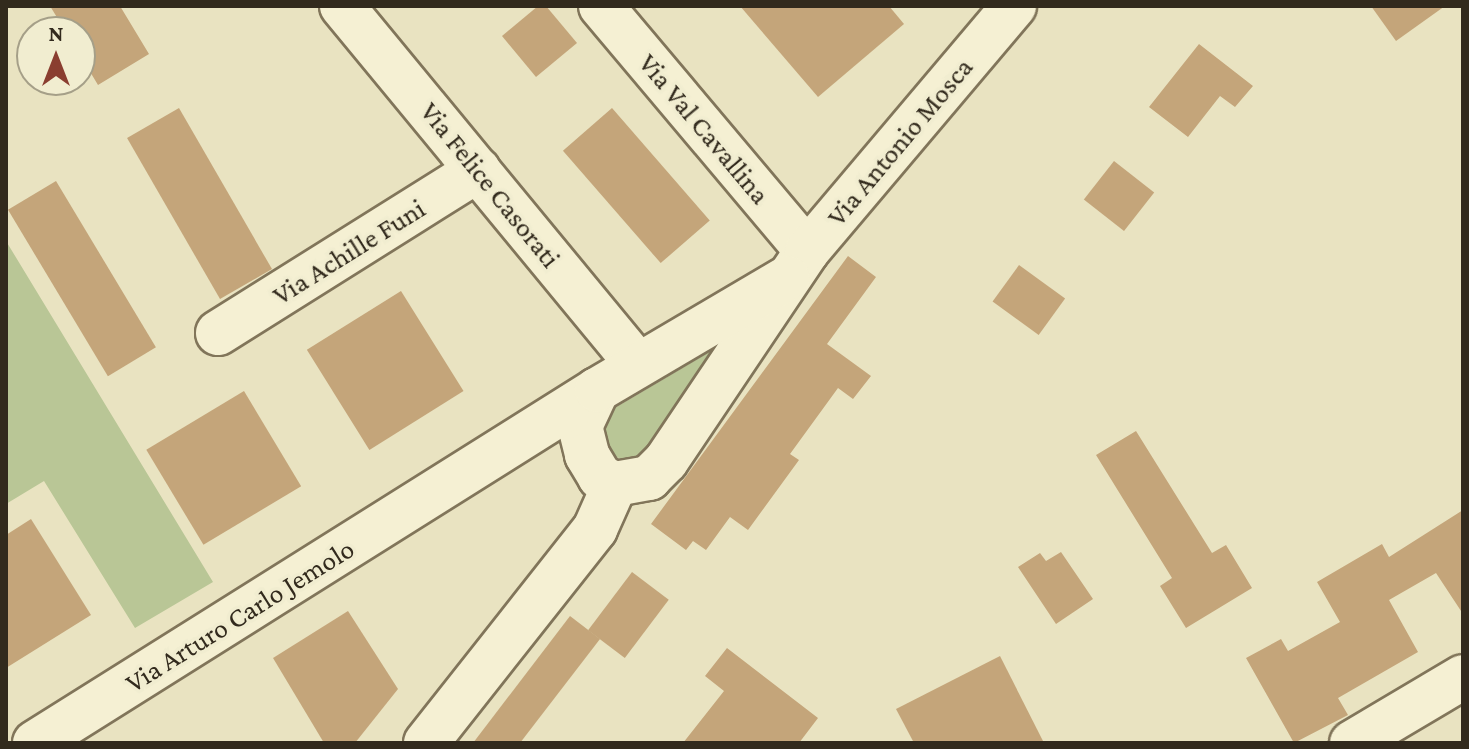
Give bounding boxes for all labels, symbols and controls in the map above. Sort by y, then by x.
north arrow [16,16,96,96]
text: N [49,21,64,46]
street label: Via Val Cavallina [631,47,777,211]
street label: Via Antonio Mosca [820,51,980,233]
street label: Via Felice Casorati [413,95,567,275]
street label: Via Achille Funi [266,192,432,312]
street label: Via Arturo Carlo Jemolo [119,532,361,700]

